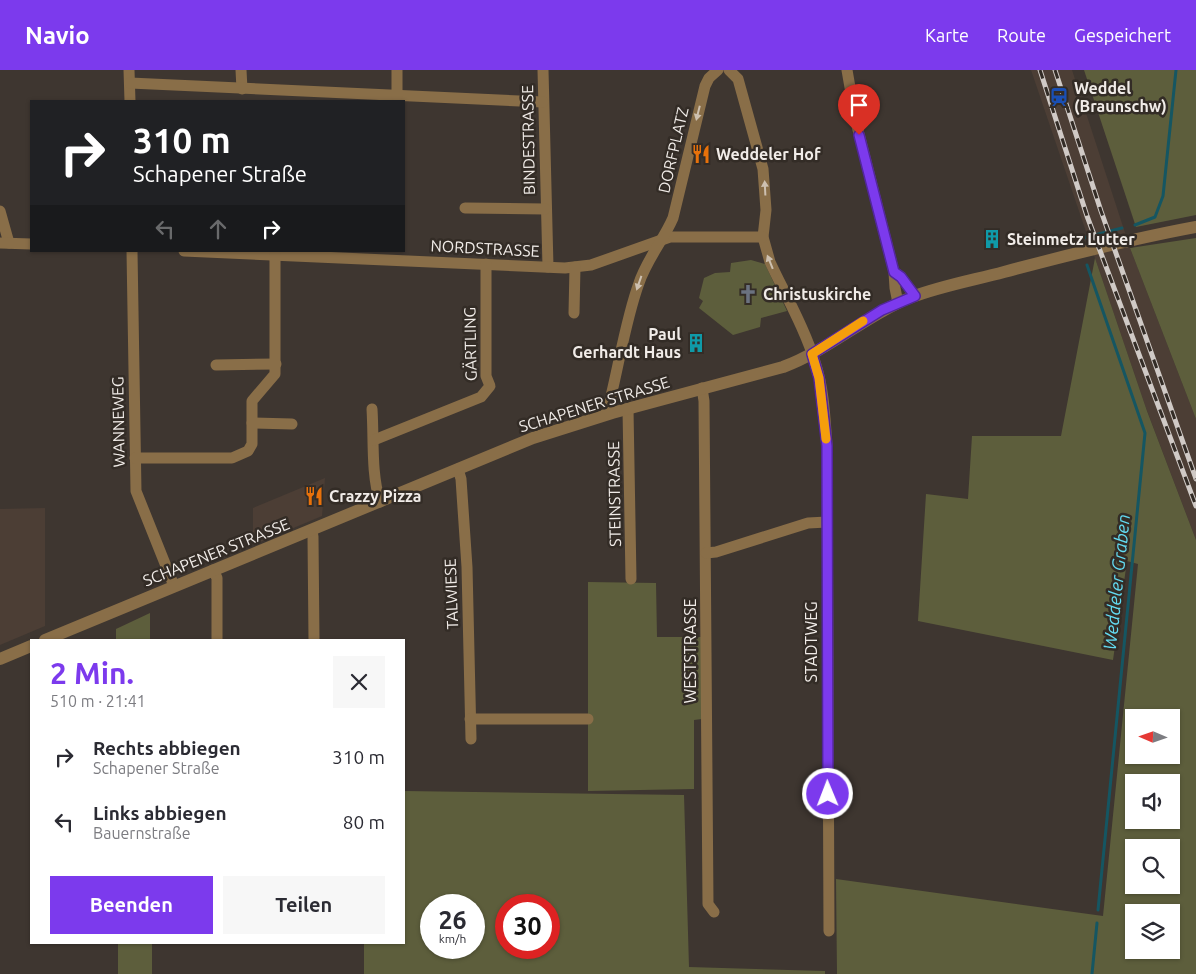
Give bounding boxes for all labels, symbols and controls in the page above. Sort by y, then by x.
text: Navio [25,22,90,49]
text: Karte [925,25,969,45]
text: Route [997,25,1046,45]
text: Gespeichert [1074,25,1171,45]
place label: Weddel (Braunschw) [1074,79,1167,116]
pin [838,84,880,135]
street label: BINDESTRASSE [518,85,538,195]
station icon: Weddel (Braunschw) [1048,86,1070,108]
icon: arrive [845,91,873,119]
street label: DORFPLATZ [654,105,692,195]
one-way arrow [694,105,702,120]
icon: right [50,120,115,185]
text: 310 m [133,120,231,160]
restaurant icon: Weddeler Hof [690,143,712,165]
place label: Weddeler Hof [716,145,821,163]
text: Schapener Straße [133,161,307,186]
one-way arrow [761,180,769,196]
icon: left [151,215,179,243]
icon: ahead [204,215,232,243]
icon: right [257,215,285,243]
building icon: Steinmetz Lutter [981,228,1003,250]
place label: Steinmetz Lutter [1007,230,1135,248]
street label: NORDSTRASSE [430,236,540,260]
one-way arrow [766,254,774,269]
one-way arrow [635,276,643,291]
church icon: Christuskirche [737,283,759,305]
place label: Christuskirche [763,285,871,303]
street label: GÄRTLING [460,307,480,381]
place label: Paul Gerhardt Haus [572,325,681,361]
building icon: Paul Gerhardt Haus [685,332,707,354]
street label: SCHAPENER STRASSE [517,373,671,435]
street label: WANNEWEG [108,376,128,468]
street label: STEINSTRASSE [604,441,624,547]
restaurant icon: Crazzy Pizza [303,485,325,507]
place label: Crazzy Pizza [329,487,421,505]
water label: Weddeler Graben [1099,513,1133,651]
street label: SCHAPENER STRASSE [140,514,292,590]
street label: TALWIESE [441,558,461,630]
street label: WESTSTRASSE [681,598,699,704]
street label: STADTWEG [802,601,820,683]
text: 2 Min. [50,656,134,690]
button: close [333,656,385,708]
text: 510 m · 21:41 [50,692,146,710]
north arrow [1125,709,1180,764]
map controls [1125,709,1180,959]
text: Rechts abbiegen [93,737,241,759]
icon: right [50,743,78,771]
text: 310 m [332,746,385,768]
text: Schapener Straße [93,759,220,777]
position arrow [801,767,853,819]
button: sound [1125,774,1180,829]
text: Links abbiegen [93,802,227,824]
icon: left [50,808,78,836]
text: 80 m [343,811,385,833]
text: Bauernstraße [93,824,191,842]
button: search [1125,839,1180,894]
button: Beenden [50,876,213,934]
button: Teilen [223,876,385,934]
speed limit sign: 30 [495,894,560,959]
button: layers [1125,904,1180,959]
text: 26 [438,906,467,934]
text: km/h [439,932,466,945]

